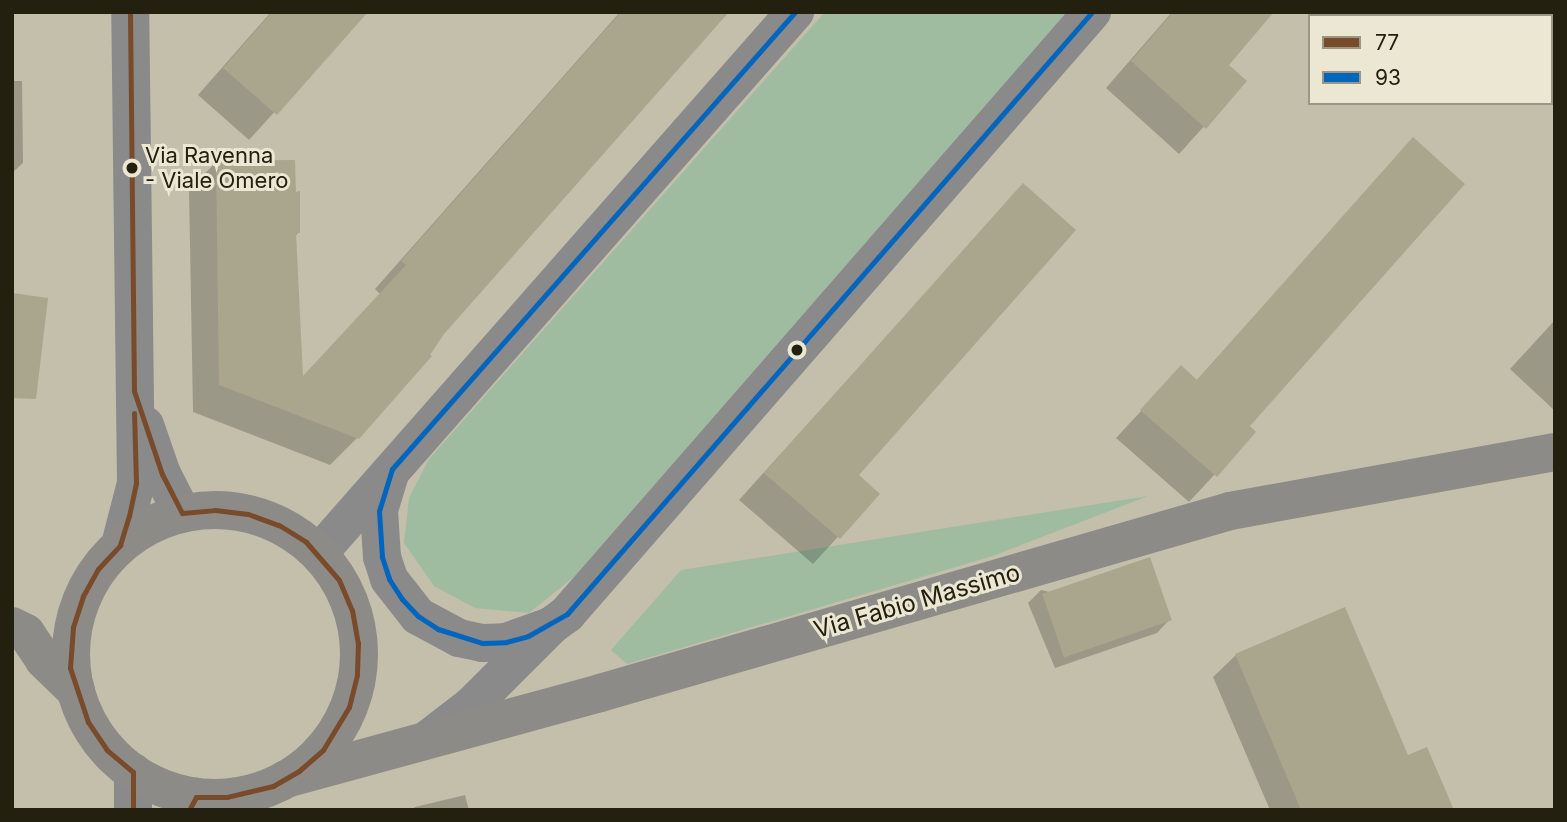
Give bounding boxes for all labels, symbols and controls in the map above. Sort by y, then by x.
legend [1308,14,1553,105]
text: 77 [1375,30,1399,55]
text: 93 [1375,65,1401,90]
place label: Via Ravenna - Viale Omero [145,142,289,194]
marker: Via Ravenna - Viale Omero [125,161,139,175]
unlabelled marker [790,343,804,357]
street label: Via Fabio Massimo [811,558,1023,644]

